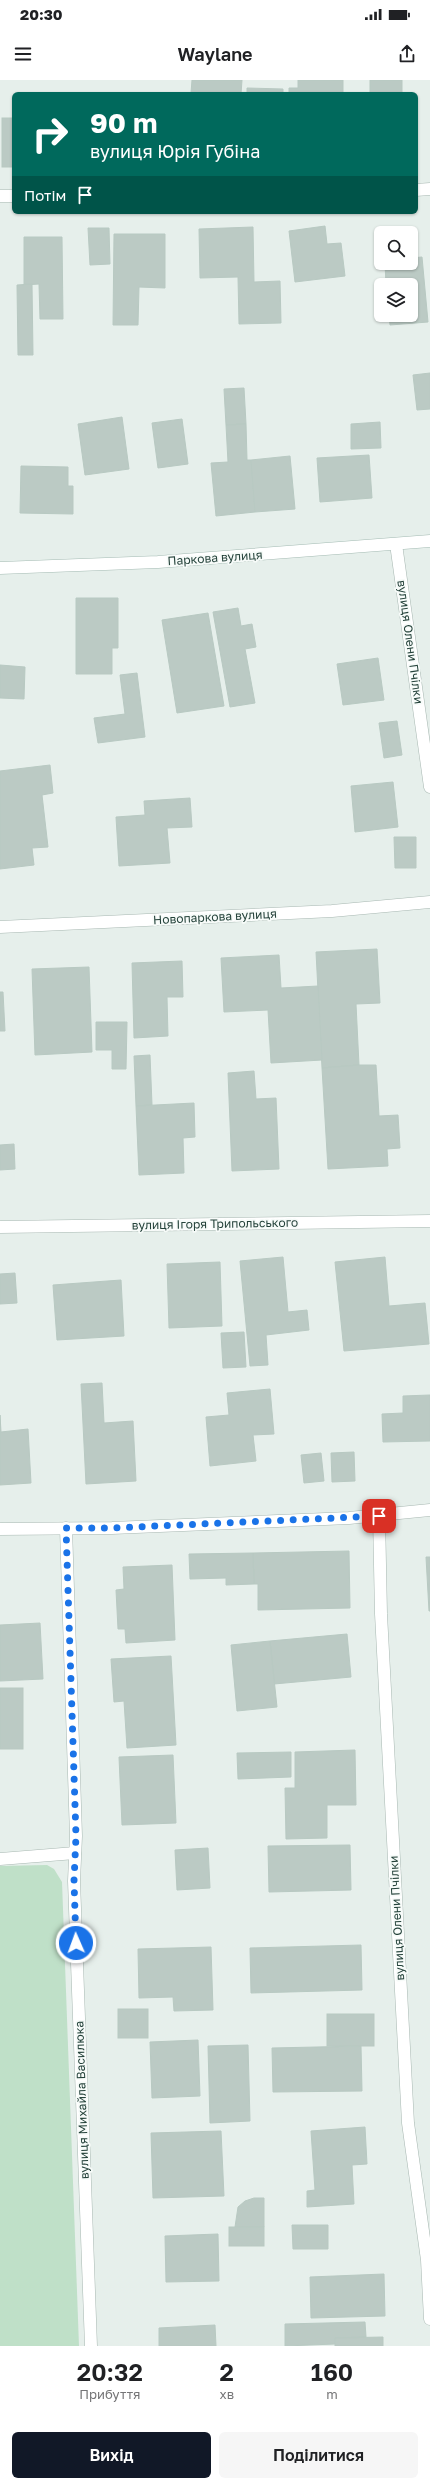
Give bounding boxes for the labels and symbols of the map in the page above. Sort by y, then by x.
street label: Паркова вулиця [167,547,263,568]
street label: вулиця Олени Пчілки [394,579,427,705]
street label: Новопаркова вулиця [153,906,277,927]
street label: вулиця Ігоря Трипольського [132,1215,298,1232]
pin [362,1499,396,1533]
street label: вулиця Олени Пчілки [386,1855,407,1981]
position arrow [55,1922,97,1964]
street label: вулиця Михайла Василюка [71,2021,92,2179]

